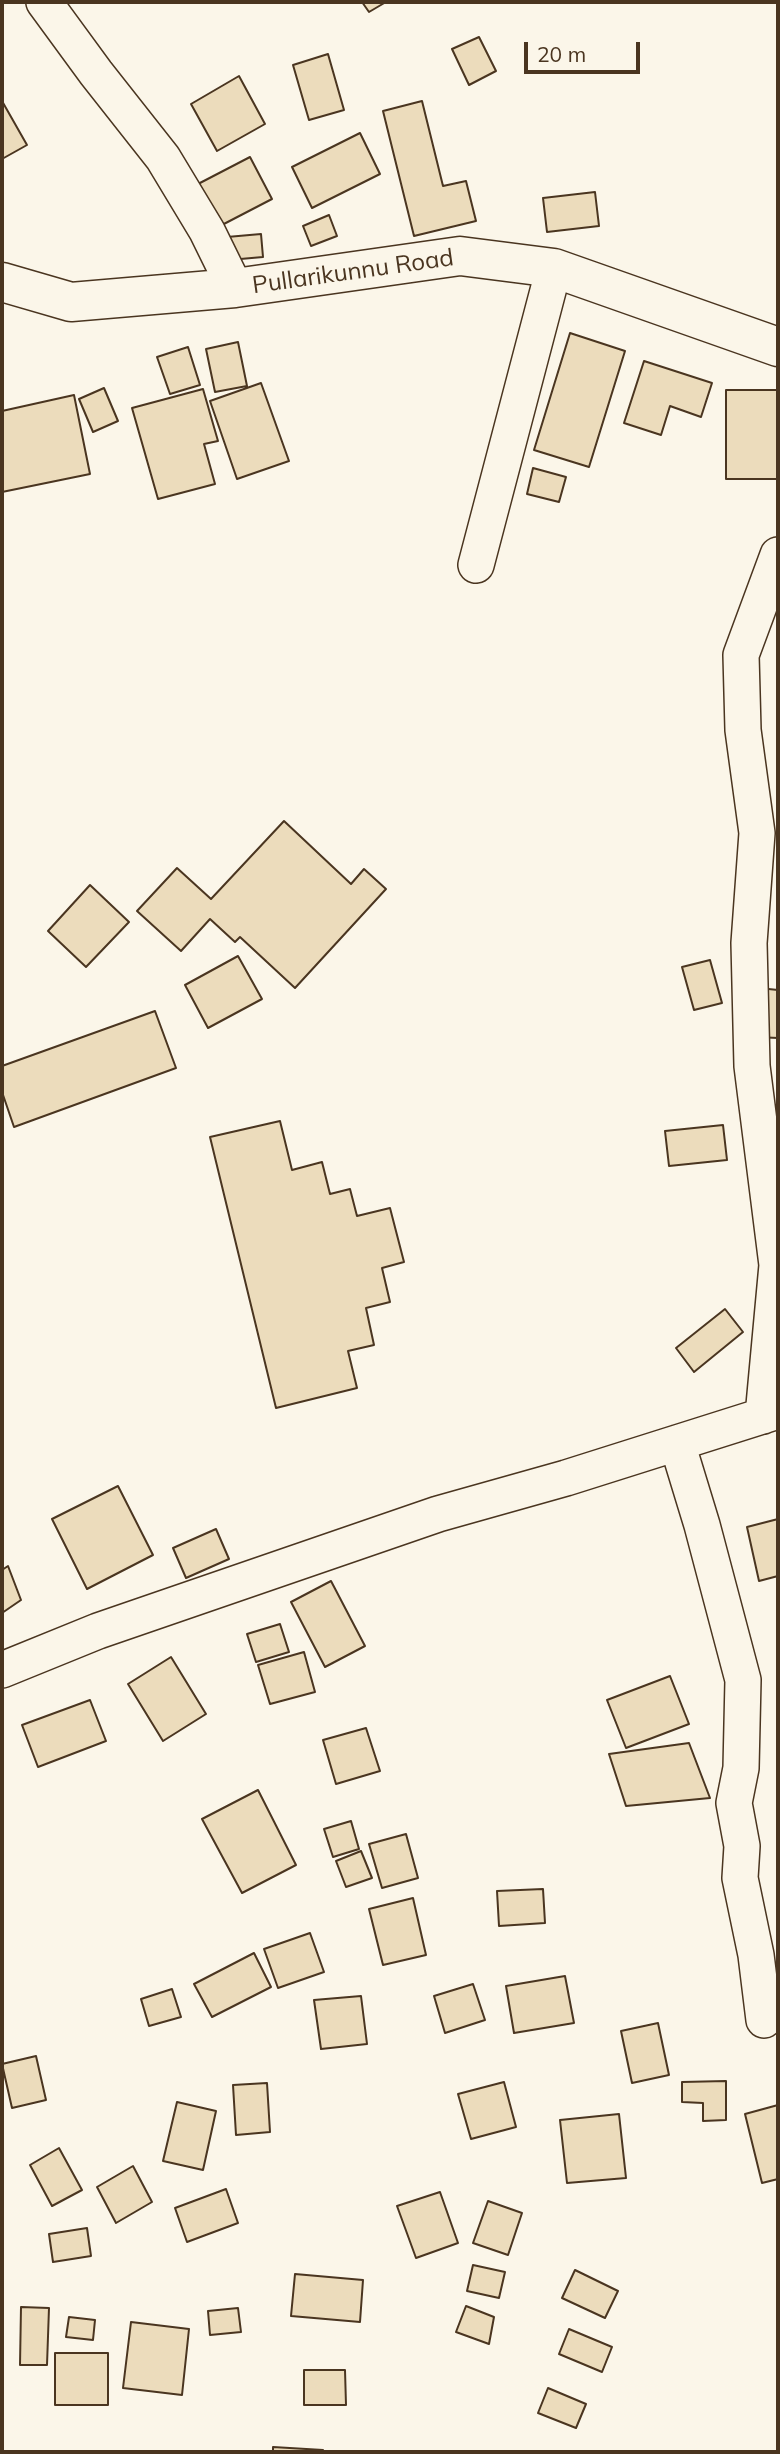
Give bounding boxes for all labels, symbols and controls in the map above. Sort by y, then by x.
scale bar [528,28,644,72]
text: 20 m [537,41,586,67]
street label: Pullarikunnu Road [251,244,455,300]

